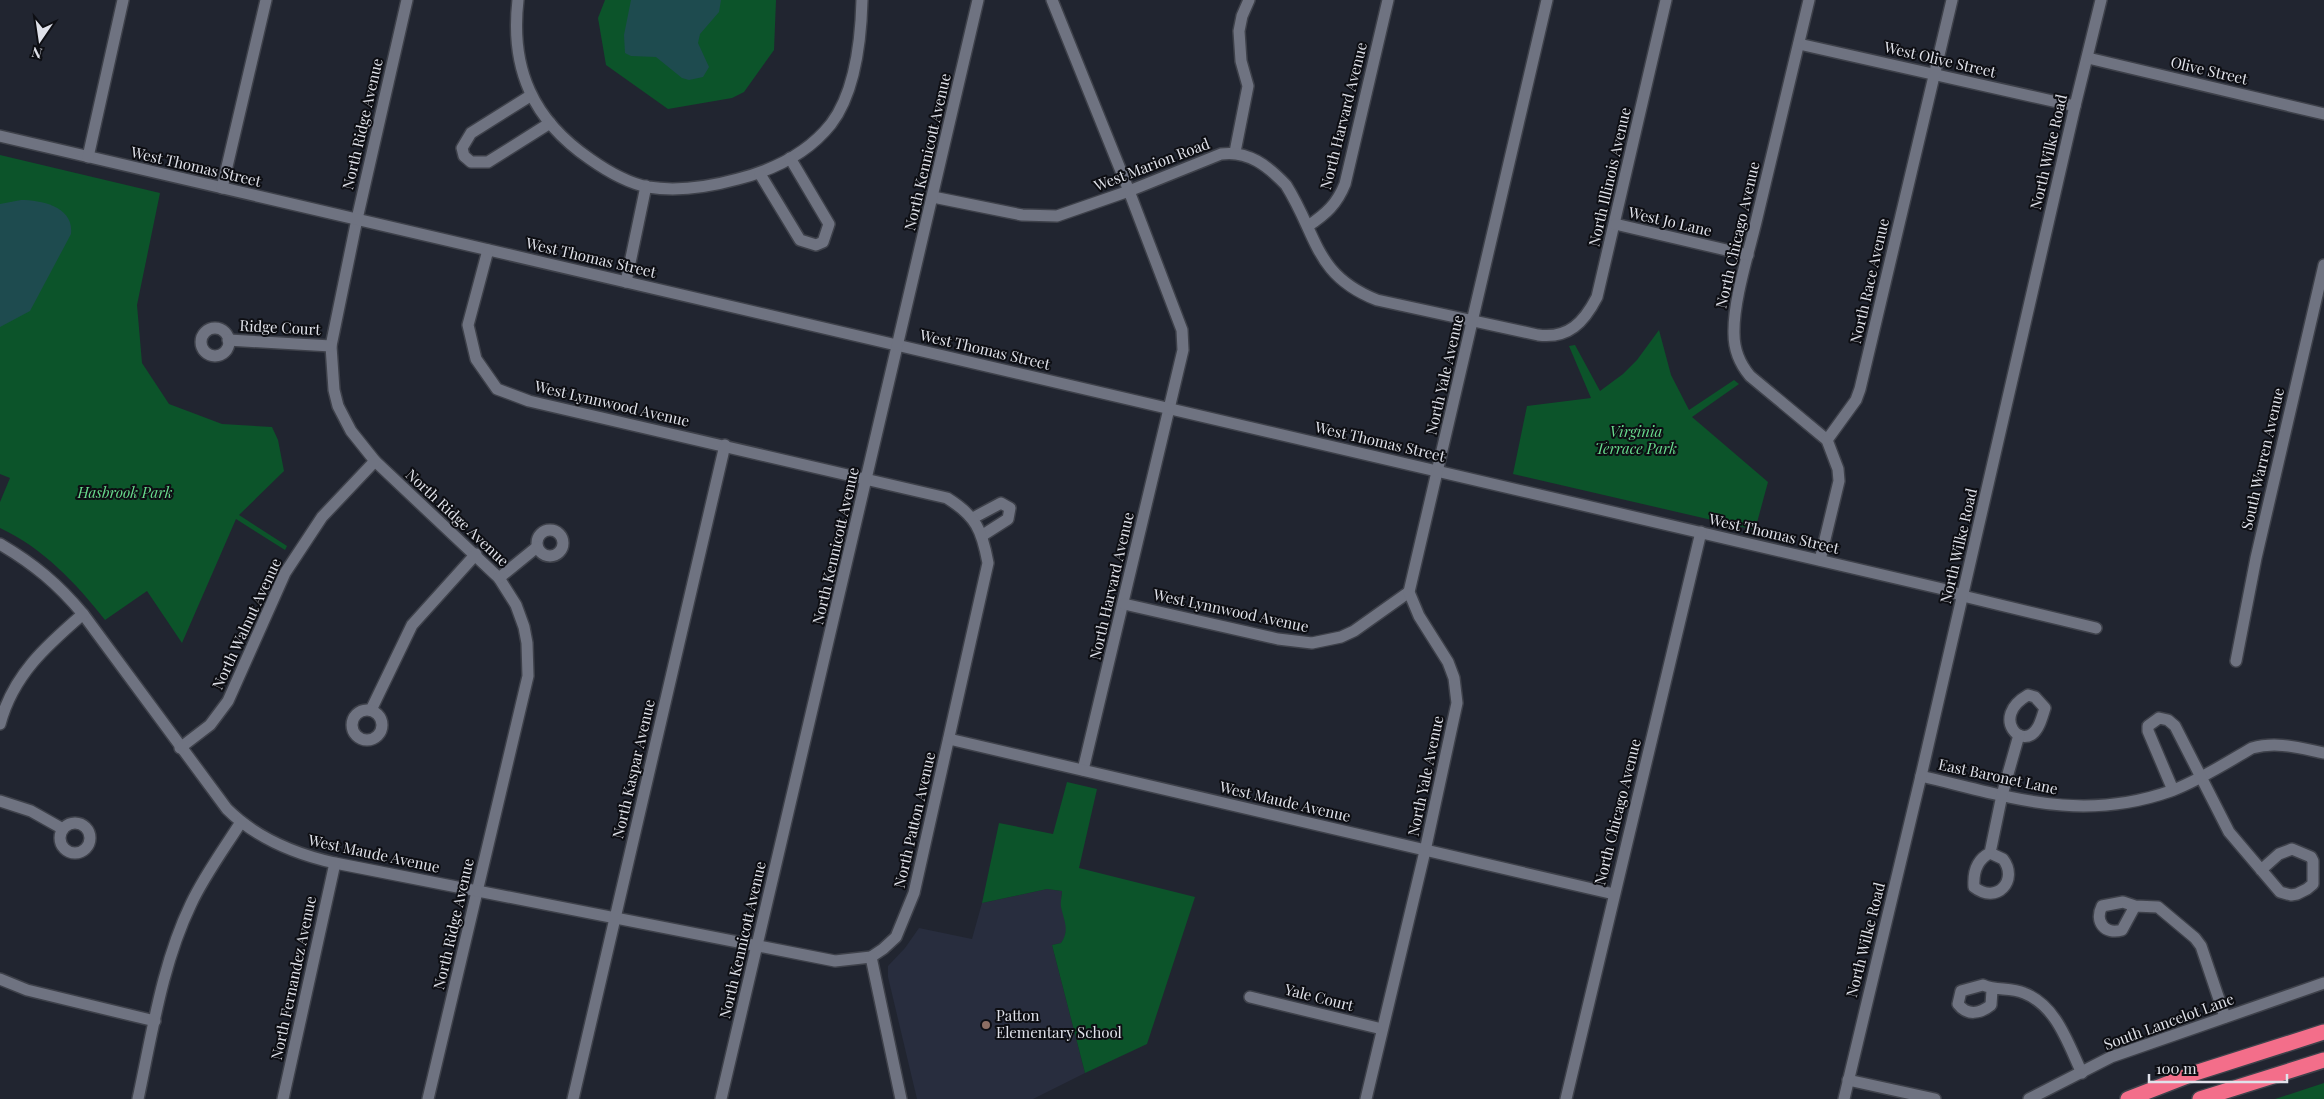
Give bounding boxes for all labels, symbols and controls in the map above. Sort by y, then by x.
north arrow [15,15,65,65]
street label: West Olive Street [1881,36,1999,82]
street label: North Harvard Avenue [1315,40,1371,191]
text: N [30,43,44,64]
street label: Olive Street [2169,51,2250,89]
street label: North Ridge Avenue [337,56,387,191]
street label: North Kennicott Avenue [899,71,955,232]
street label: North Wilke Road [2025,92,2071,211]
street label: North Illinois Avenue [1583,105,1635,248]
street label: West Marion Road [1090,133,1213,196]
street label: West Thomas Street [128,141,264,191]
street label: North Chicago Avenue [1710,159,1764,310]
street label: West Jo Lane [1626,201,1714,240]
street label: North Race Avenue [1845,216,1893,345]
street label: West Thomas Street [523,232,659,282]
street label: North Yale Avenue [1421,313,1468,437]
street label: Ridge Court [239,315,322,339]
street label: West Thomas Street [917,324,1053,374]
street label: West Lynnwood Avenue [532,375,692,431]
street label: South Warren Avenue [2236,386,2288,532]
street label: West Thomas Street [1312,416,1448,466]
park label: Virginia Terrace Park [1595,421,1677,458]
street label: North Ridge Avenue [402,464,514,570]
street label: North Kennicott Avenue [807,465,863,626]
park label: Hasbrook Park [77,482,173,502]
street label: North Wilke Road [1935,486,1981,605]
street label: West Thomas Street [1706,508,1842,558]
street label: North Harvard Avenue [1084,510,1138,662]
street label: North Walnut Avenue [207,555,285,692]
street label: West Lynnwood Avenue [1151,584,1311,636]
street label: North Kaspar Avenue [607,697,659,840]
street label: North Yale Avenue [1403,714,1448,838]
street label: North Chicago Avenue [1589,737,1645,887]
street label: North Patton Avenue [889,750,939,890]
street label: East Baronet Lane [1937,754,2060,798]
street label: West Maude Avenue [1217,776,1353,826]
street label: West Maude Avenue [306,829,442,877]
street label: North Ridge Avenue [428,856,478,991]
street label: North Kennicott Avenue [714,859,770,1020]
street label: North Wilke Road [1841,880,1889,999]
street label: North Fernandez Avenue [266,894,320,1062]
street label: Yale Court [1282,979,1356,1015]
street label: South Lancelot Lane [2101,988,2236,1054]
place label: Patton Elementary School [996,1005,1122,1042]
marker: Patton Elementary School [980,1019,992,1031]
scale bar [2149,1052,2286,1084]
text: 100 m [2156,1058,2197,1078]

